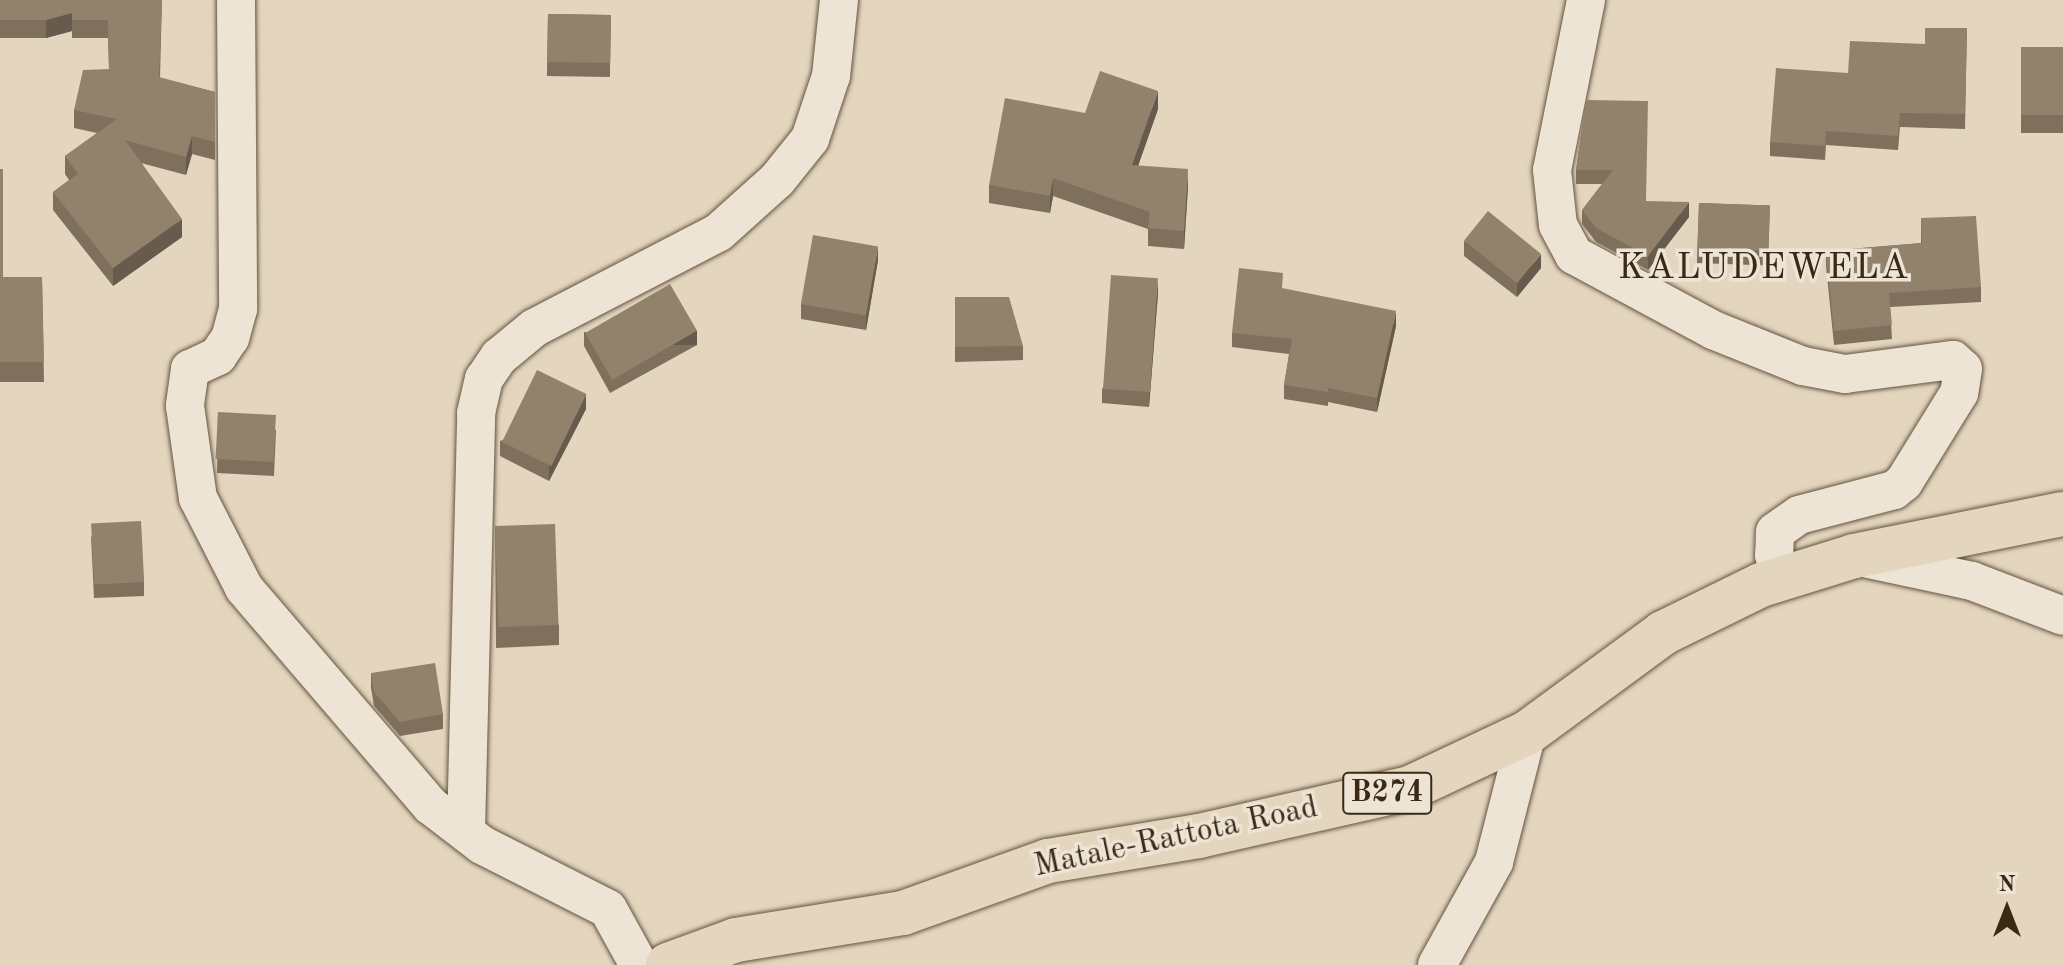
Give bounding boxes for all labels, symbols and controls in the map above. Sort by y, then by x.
district label: KALUDEWELA [1618,248,1910,292]
road number: B274 [1341,767,1433,819]
street label: Matale-Rattota Road [1031,789,1321,887]
north arrow [1967,869,2047,949]
text: N [1999,874,2015,896]

